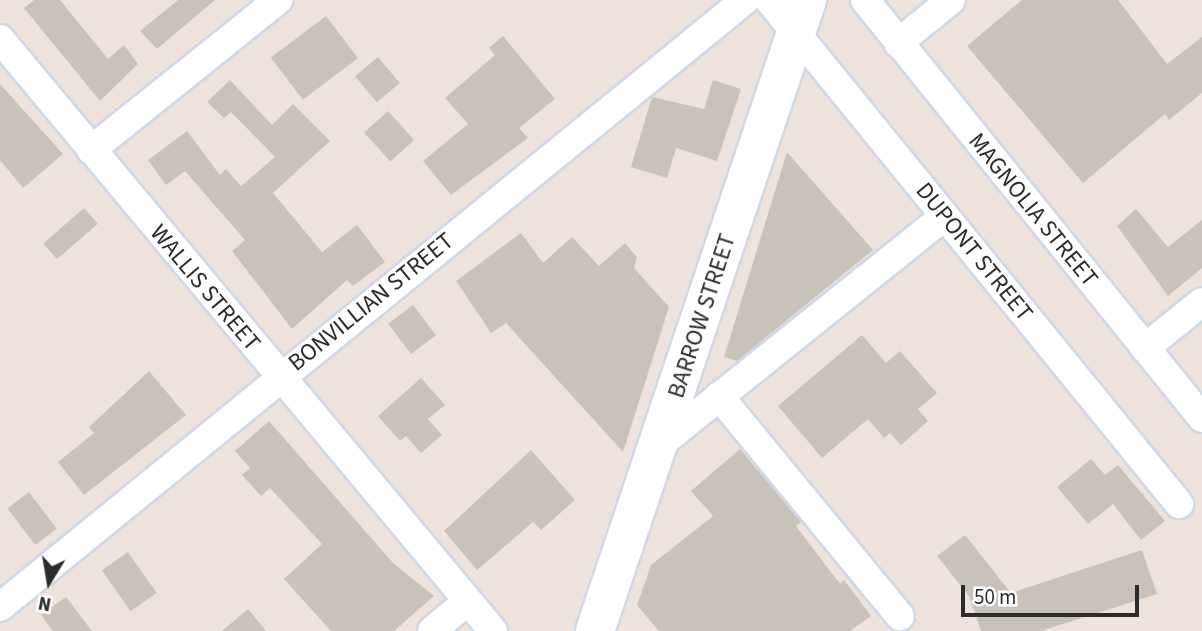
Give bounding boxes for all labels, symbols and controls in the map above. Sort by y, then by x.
street label: MAGNOLIA STREET [962,127,1104,293]
street label: DUPONT STREET [909,177,1039,327]
street label: WALLIS STREET [144,219,266,357]
street label: BONVILLIAN STREET [283,227,459,377]
street label: BARROW STREET [662,230,742,402]
north arrow [14,547,84,617]
scale bar [964,572,1142,616]
text: 50 m [974,582,1016,612]
text: N [36,589,54,618]

